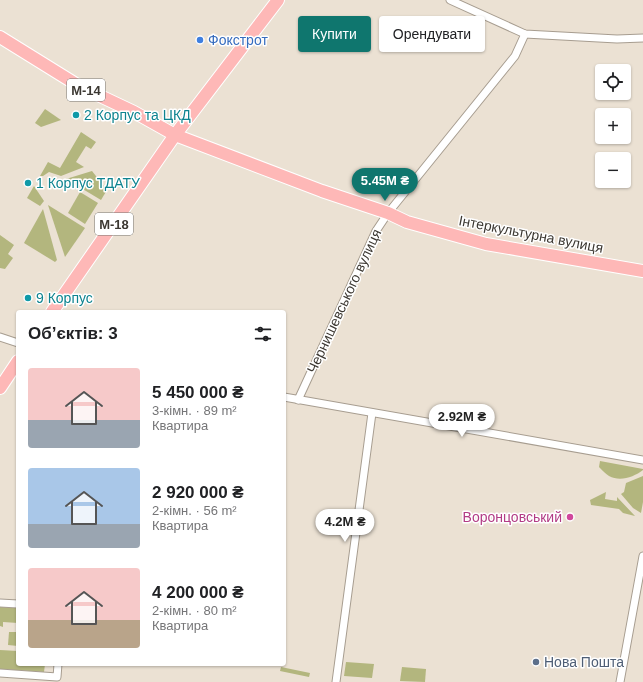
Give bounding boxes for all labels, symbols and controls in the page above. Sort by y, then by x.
chip: Купити [298,16,371,52]
chip: Орендувати [379,16,485,52]
place label: Фокстрот [208,32,268,48]
marker: Фокстрот [195,35,205,45]
map controls [595,64,631,188]
button: locate [595,64,631,100]
road number: М-14 [67,79,105,101]
place label: 2 Корпус та ЦКД [84,107,191,123]
button: + [595,108,631,144]
marker: 2 Корпус та ЦКД [71,110,81,120]
button: − [595,152,631,188]
pin: 5.45M ₴ [348,168,422,202]
text: 5.45M ₴ [361,173,409,188]
place label: 1 Корпус ТДАТУ [36,175,140,191]
marker: 1 Корпус ТДАТУ [23,178,33,188]
street label: Інтеркультурна вулиця [457,212,605,256]
road number: М-18 [95,213,133,235]
street label: Чернишевського вулиця [304,226,384,376]
place label: 9 Корпус [36,290,93,306]
marker: 9 Корпус [23,293,33,303]
icon: filters [252,323,274,345]
text: Об’єктів: 3 [28,324,118,343]
text: 5 450 000 ₴ [152,383,244,402]
icon: home [60,384,108,432]
text: 3-кімн. · 89 m² [152,403,237,418]
pin: 2.92M ₴ [425,404,499,438]
text: 2.92M ₴ [438,409,486,424]
text: Квартира [152,418,208,433]
text: 2 920 000 ₴ [152,483,244,502]
icon: home [60,484,108,532]
text: 2-кімн. · 56 m² [152,503,237,518]
pin: 4.2M ₴ [312,509,378,543]
place label: Воронцовський [463,509,562,525]
marker: Воронцовський [565,512,575,522]
text: 4.2M ₴ [324,514,366,529]
text: Квартира [152,518,208,533]
text: 4 200 000 ₴ [152,583,244,602]
icon: home [60,584,108,632]
text: 2-кімн. · 80 m² [152,603,237,618]
text: Квартира [152,618,208,633]
place label: Нова Пошта [544,654,624,670]
marker: Нова Пошта [531,657,541,667]

